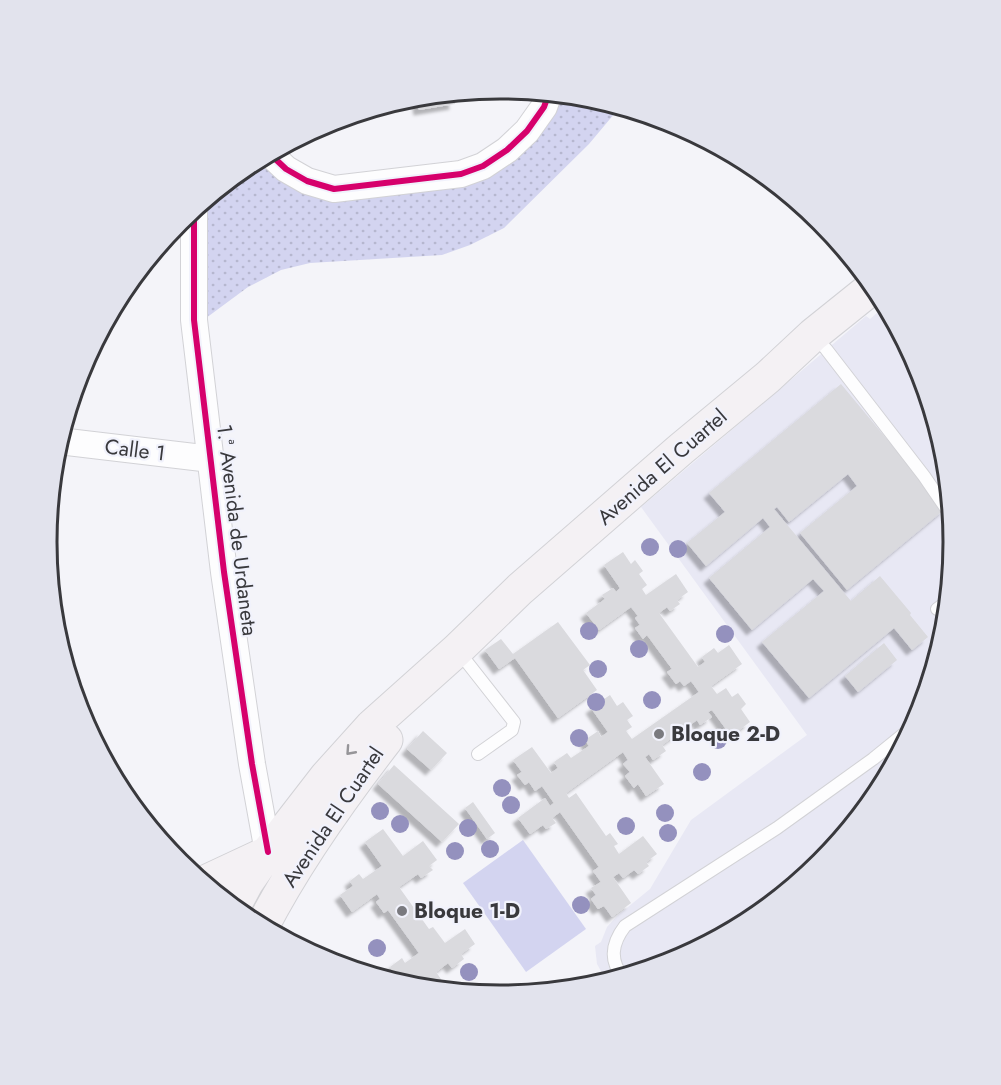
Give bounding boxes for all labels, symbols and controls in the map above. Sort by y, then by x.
street label: Avenida El Cuartel [590,402,734,532]
street label: 1.ª Avenida de Urdaneta [209,422,265,638]
street label: Calle 1 [103,431,167,469]
place label: Bloque 2-D [671,719,780,749]
marker: Bloque 2-D [652,727,666,741]
street label: Avenida El Cuartel [275,741,391,893]
one-way arrow [346,744,357,754]
place label: Bloque 1-D [414,896,520,926]
marker: Bloque 1-D [395,904,409,918]

